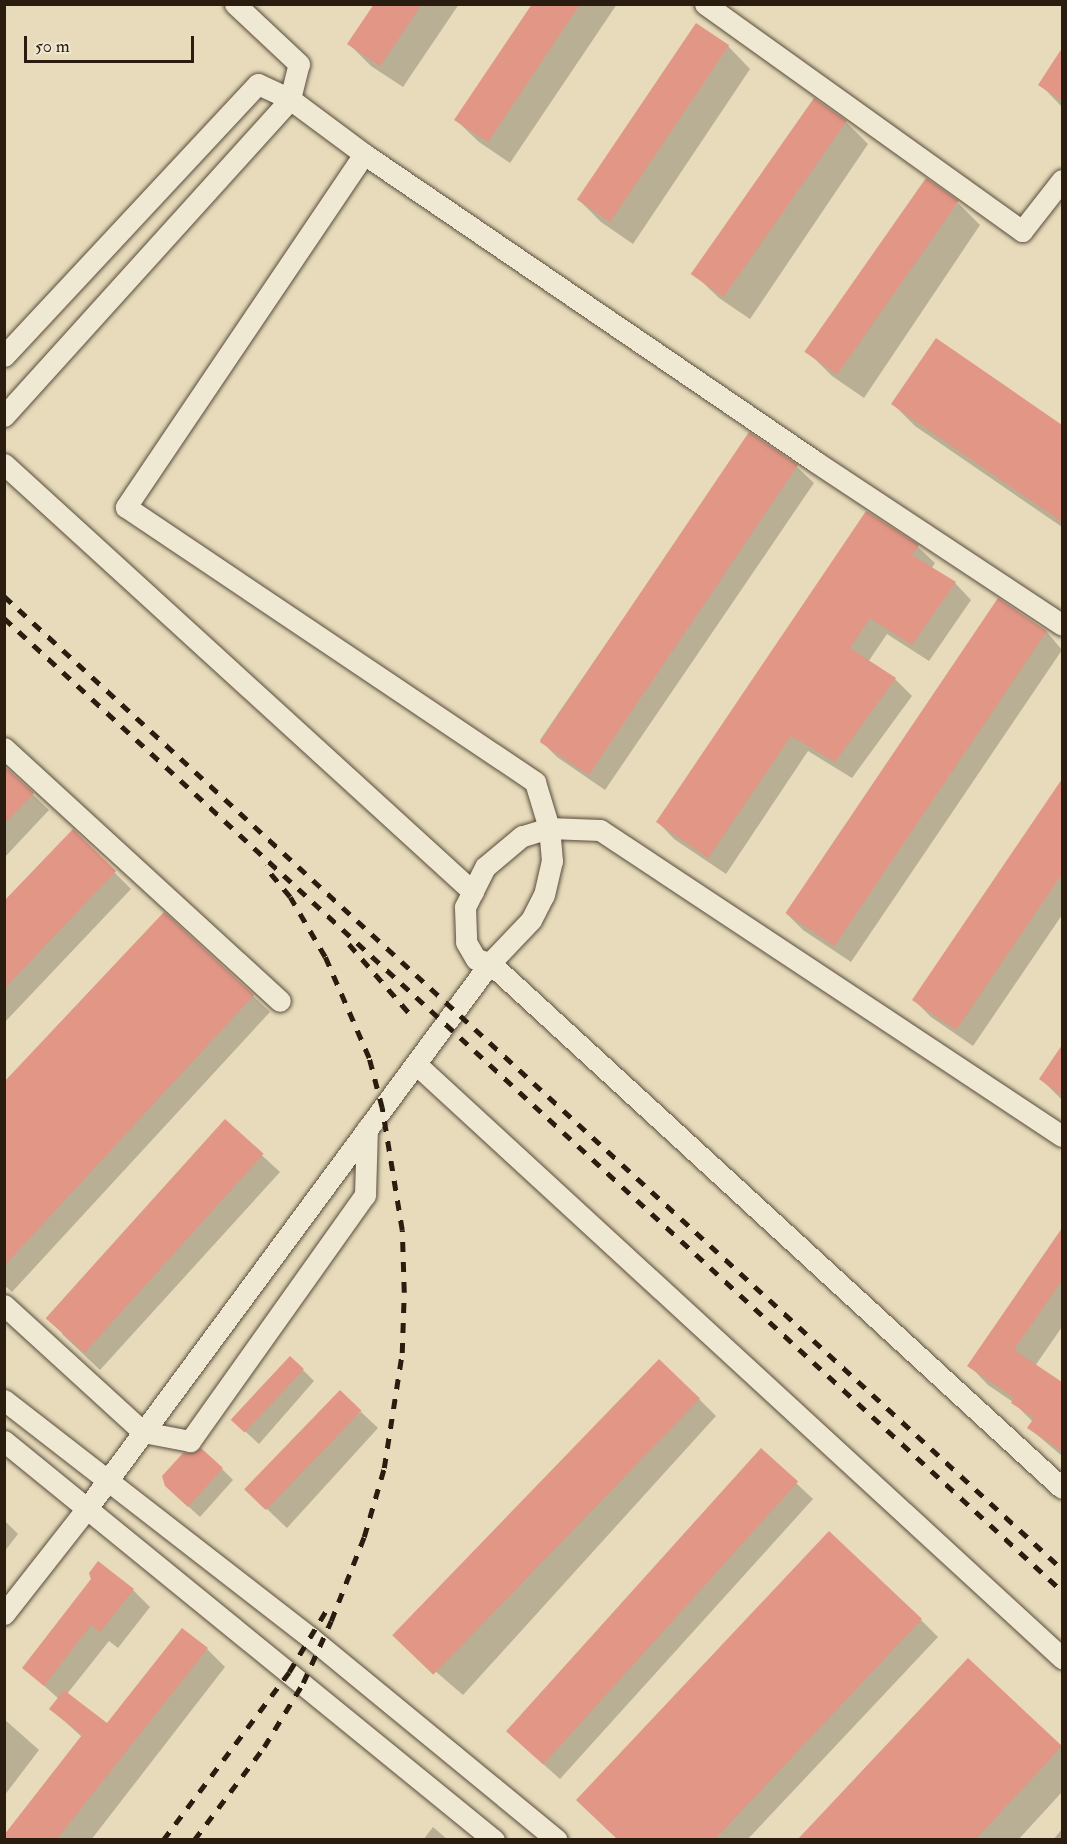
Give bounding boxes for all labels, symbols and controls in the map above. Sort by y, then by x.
scale bar [27,24,196,62]
text: 50 m [35,35,70,58]

